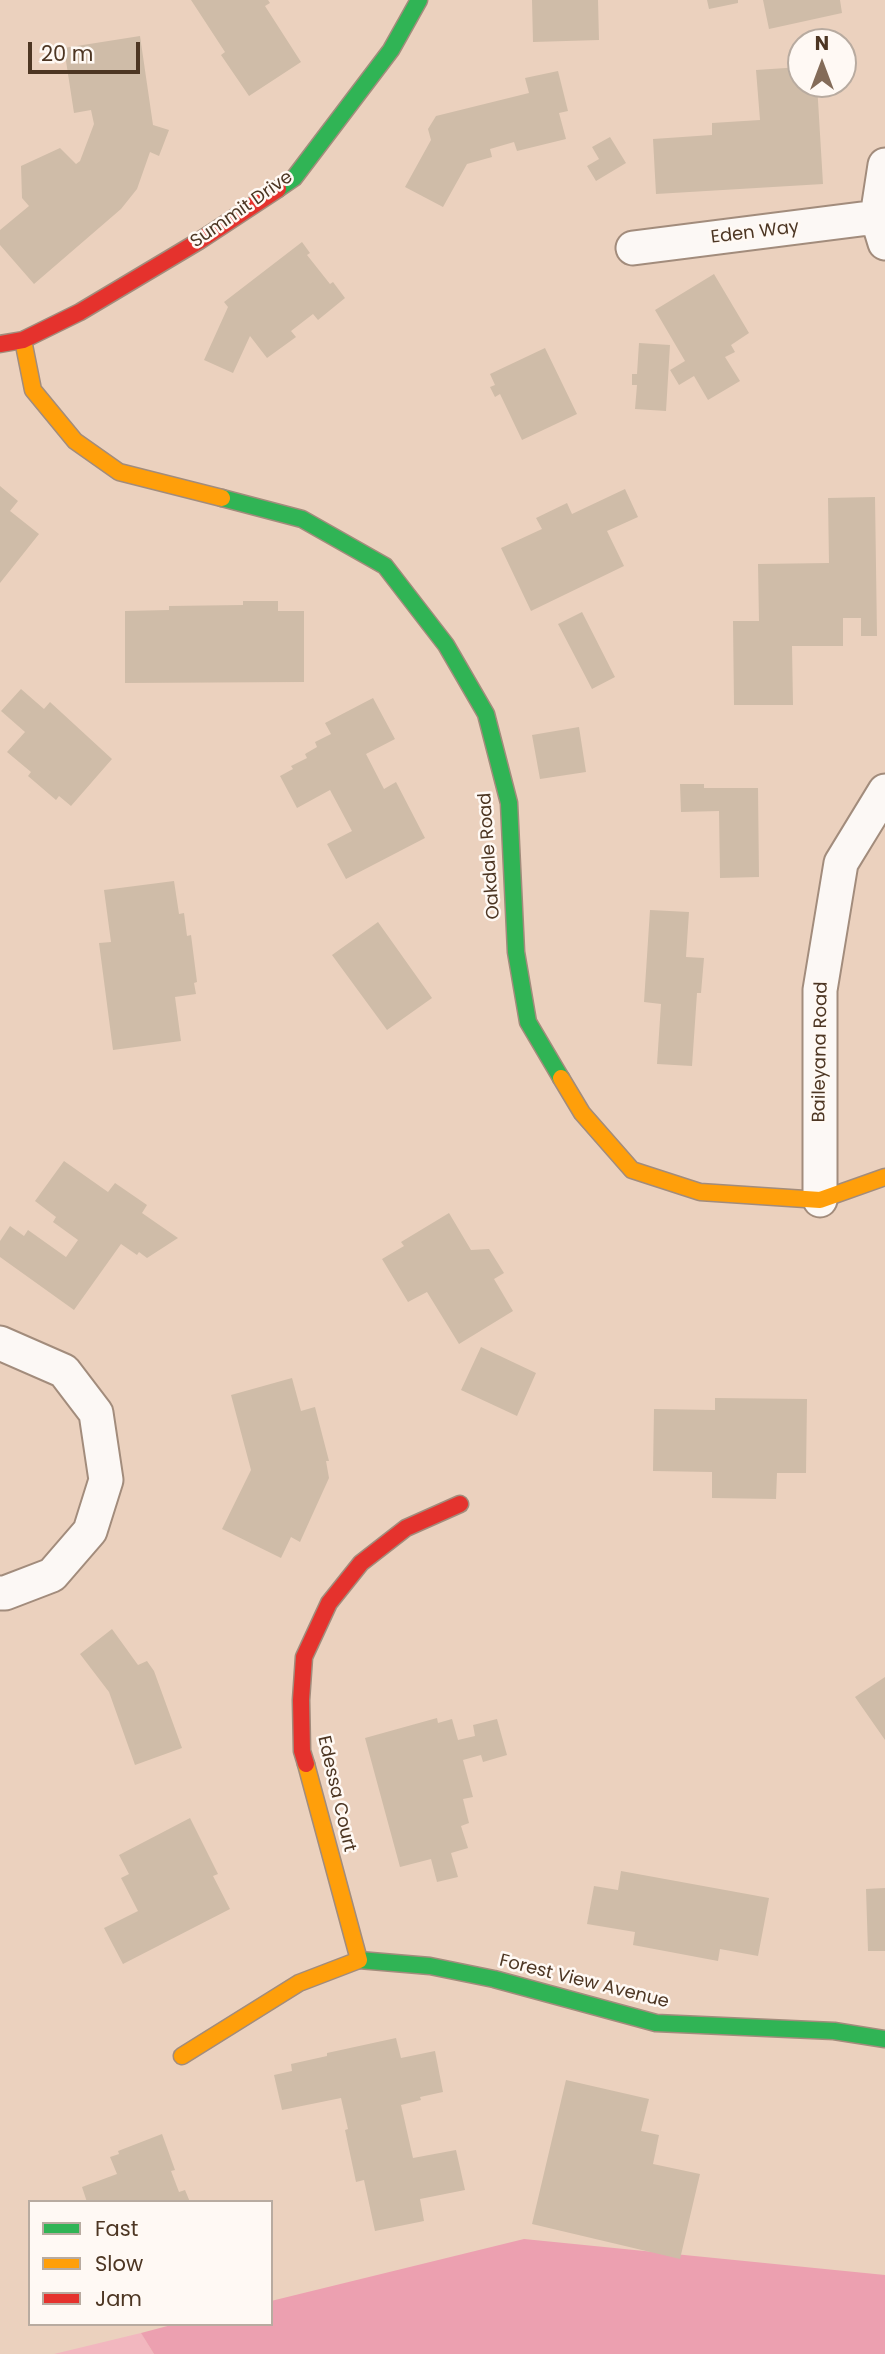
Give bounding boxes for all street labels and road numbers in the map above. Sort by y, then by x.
street label: Summit Drive [187,167,297,253]
street label: Eden Way [710,217,800,249]
street label: Oakdale Road [475,792,505,920]
street label: Baileyana Road [809,981,833,1123]
street label: Edessa Court [312,1734,360,1854]
street label: Forest View Avenue [497,1950,671,2014]

